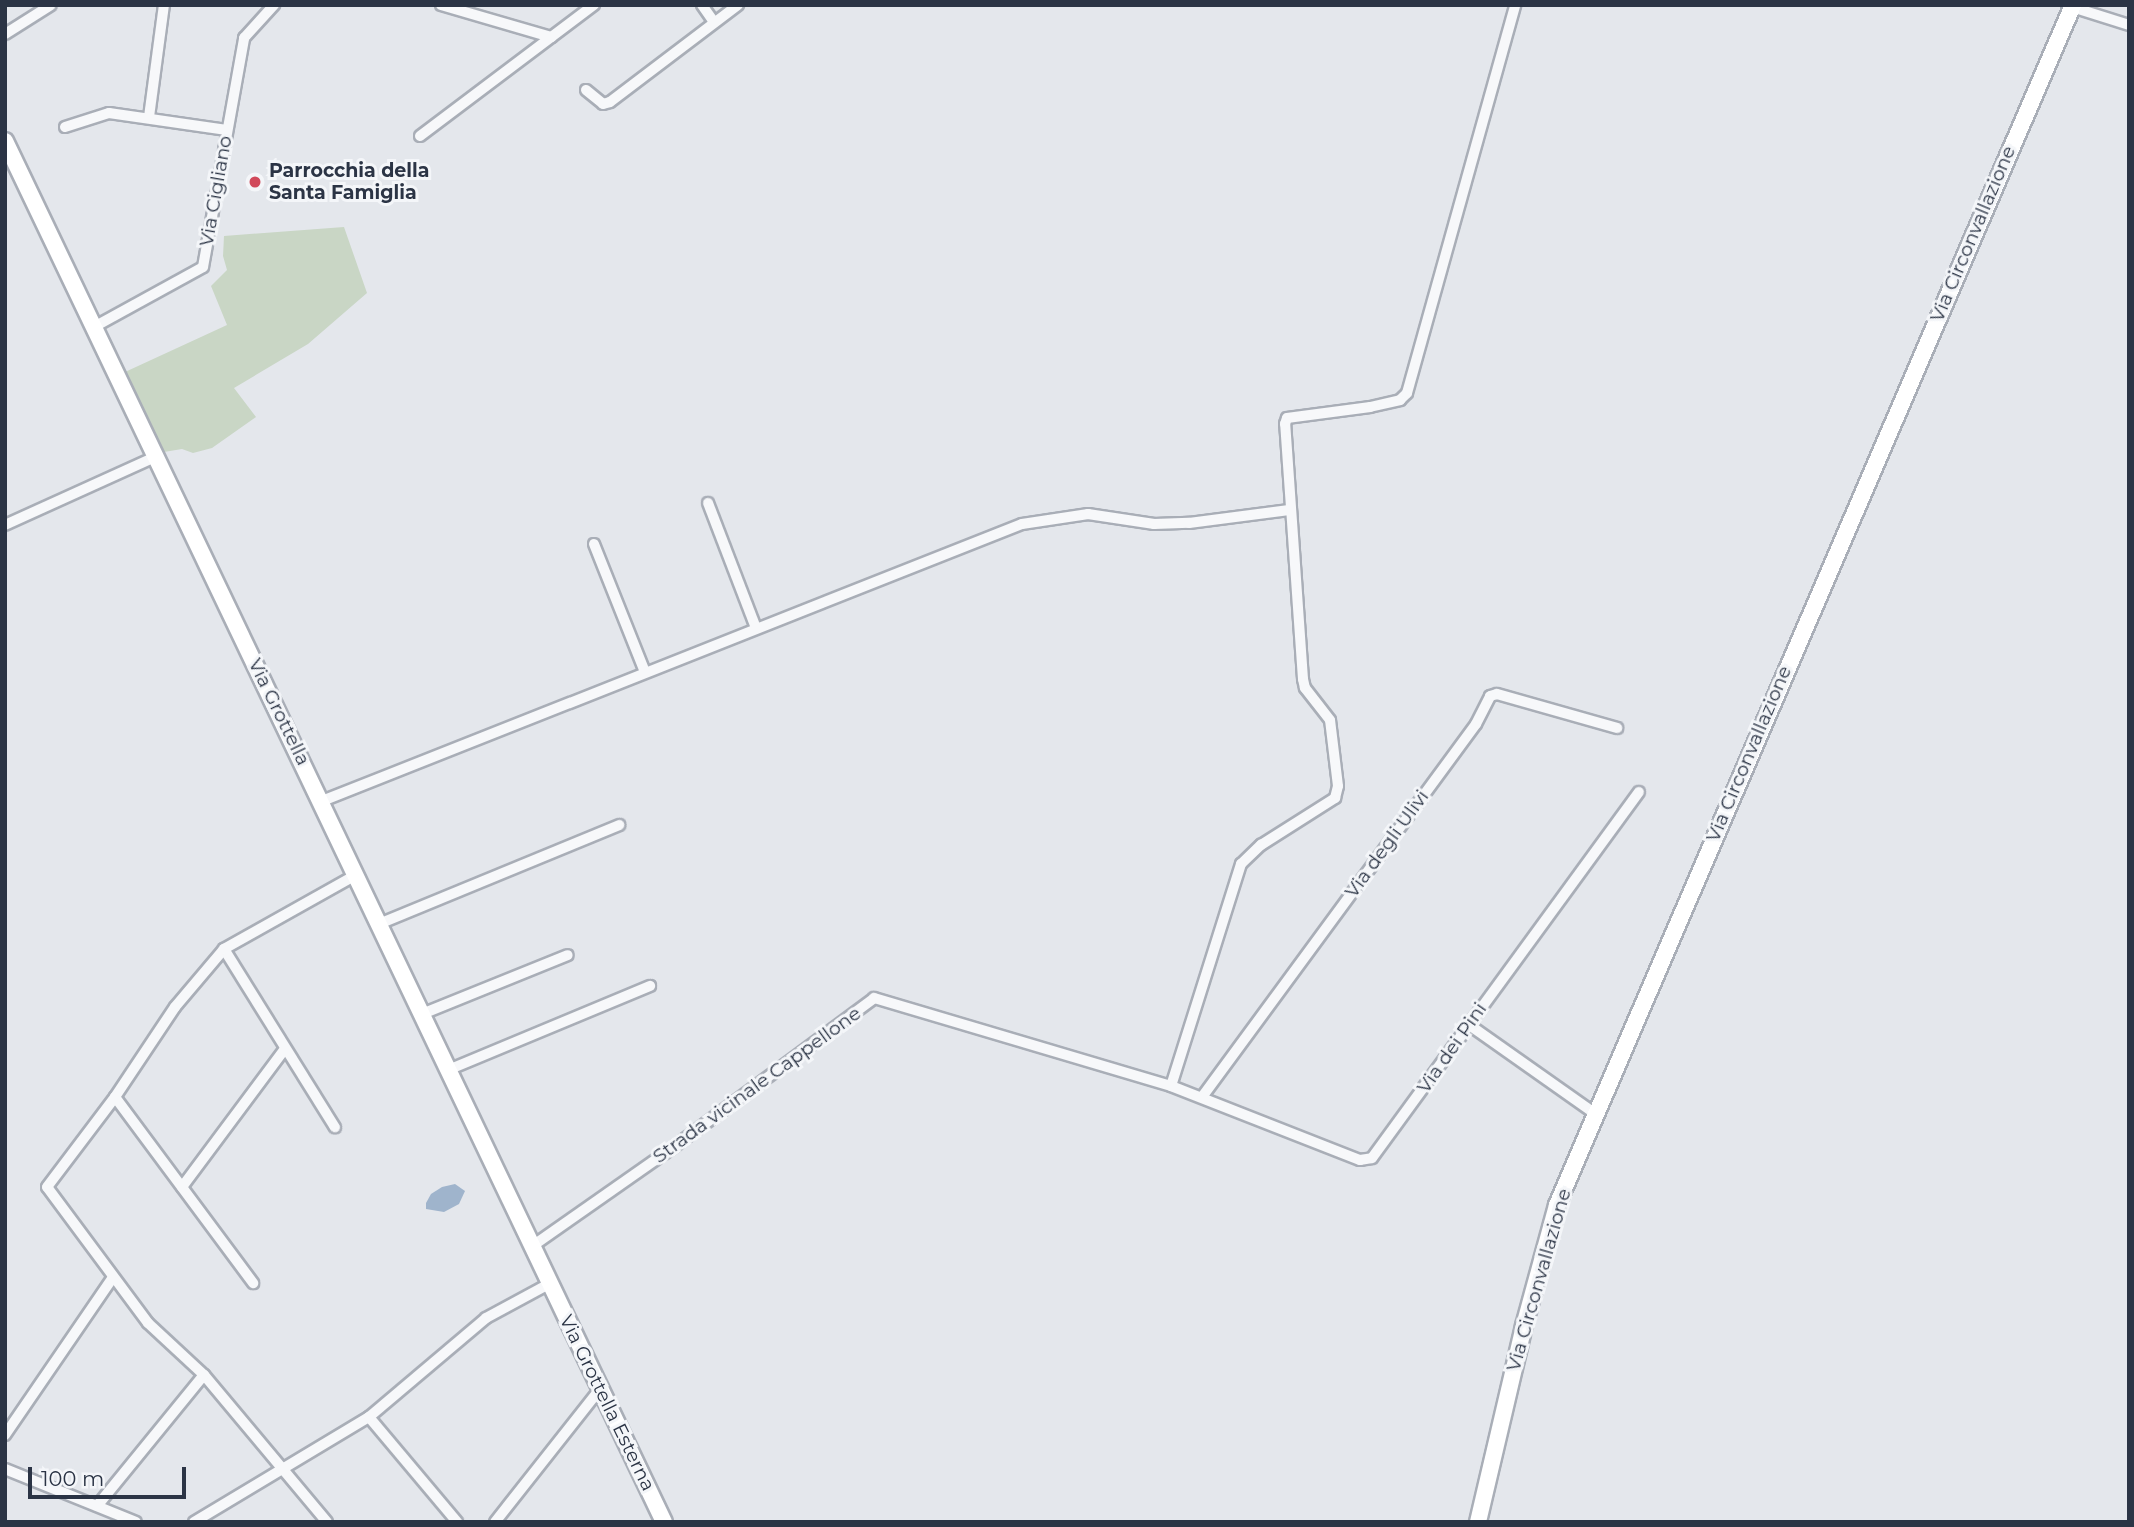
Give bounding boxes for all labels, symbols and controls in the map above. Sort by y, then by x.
street label: Via Cigliano [195,134,237,248]
street label: Via Circonvallazione [1926,143,2020,325]
place label: Parrocchia della Santa Famiglia [269,160,429,204]
marker: Parrocchia della Santa Famiglia [247,174,263,190]
street label: Via Grottella [243,655,315,769]
street label: Via Circonvallazione [1702,663,1796,845]
street label: Via degli Ulivi [1340,786,1434,902]
street label: Via dei Pini [1412,998,1492,1098]
street label: Strada vicinale Cappellone [649,1002,865,1168]
street label: Via Circonvallazione [1502,1186,1576,1374]
street label: Via Grottella Esterna [554,1311,660,1495]
scale bar [32,1454,189,1498]
text: 100 m [41,1466,104,1491]

